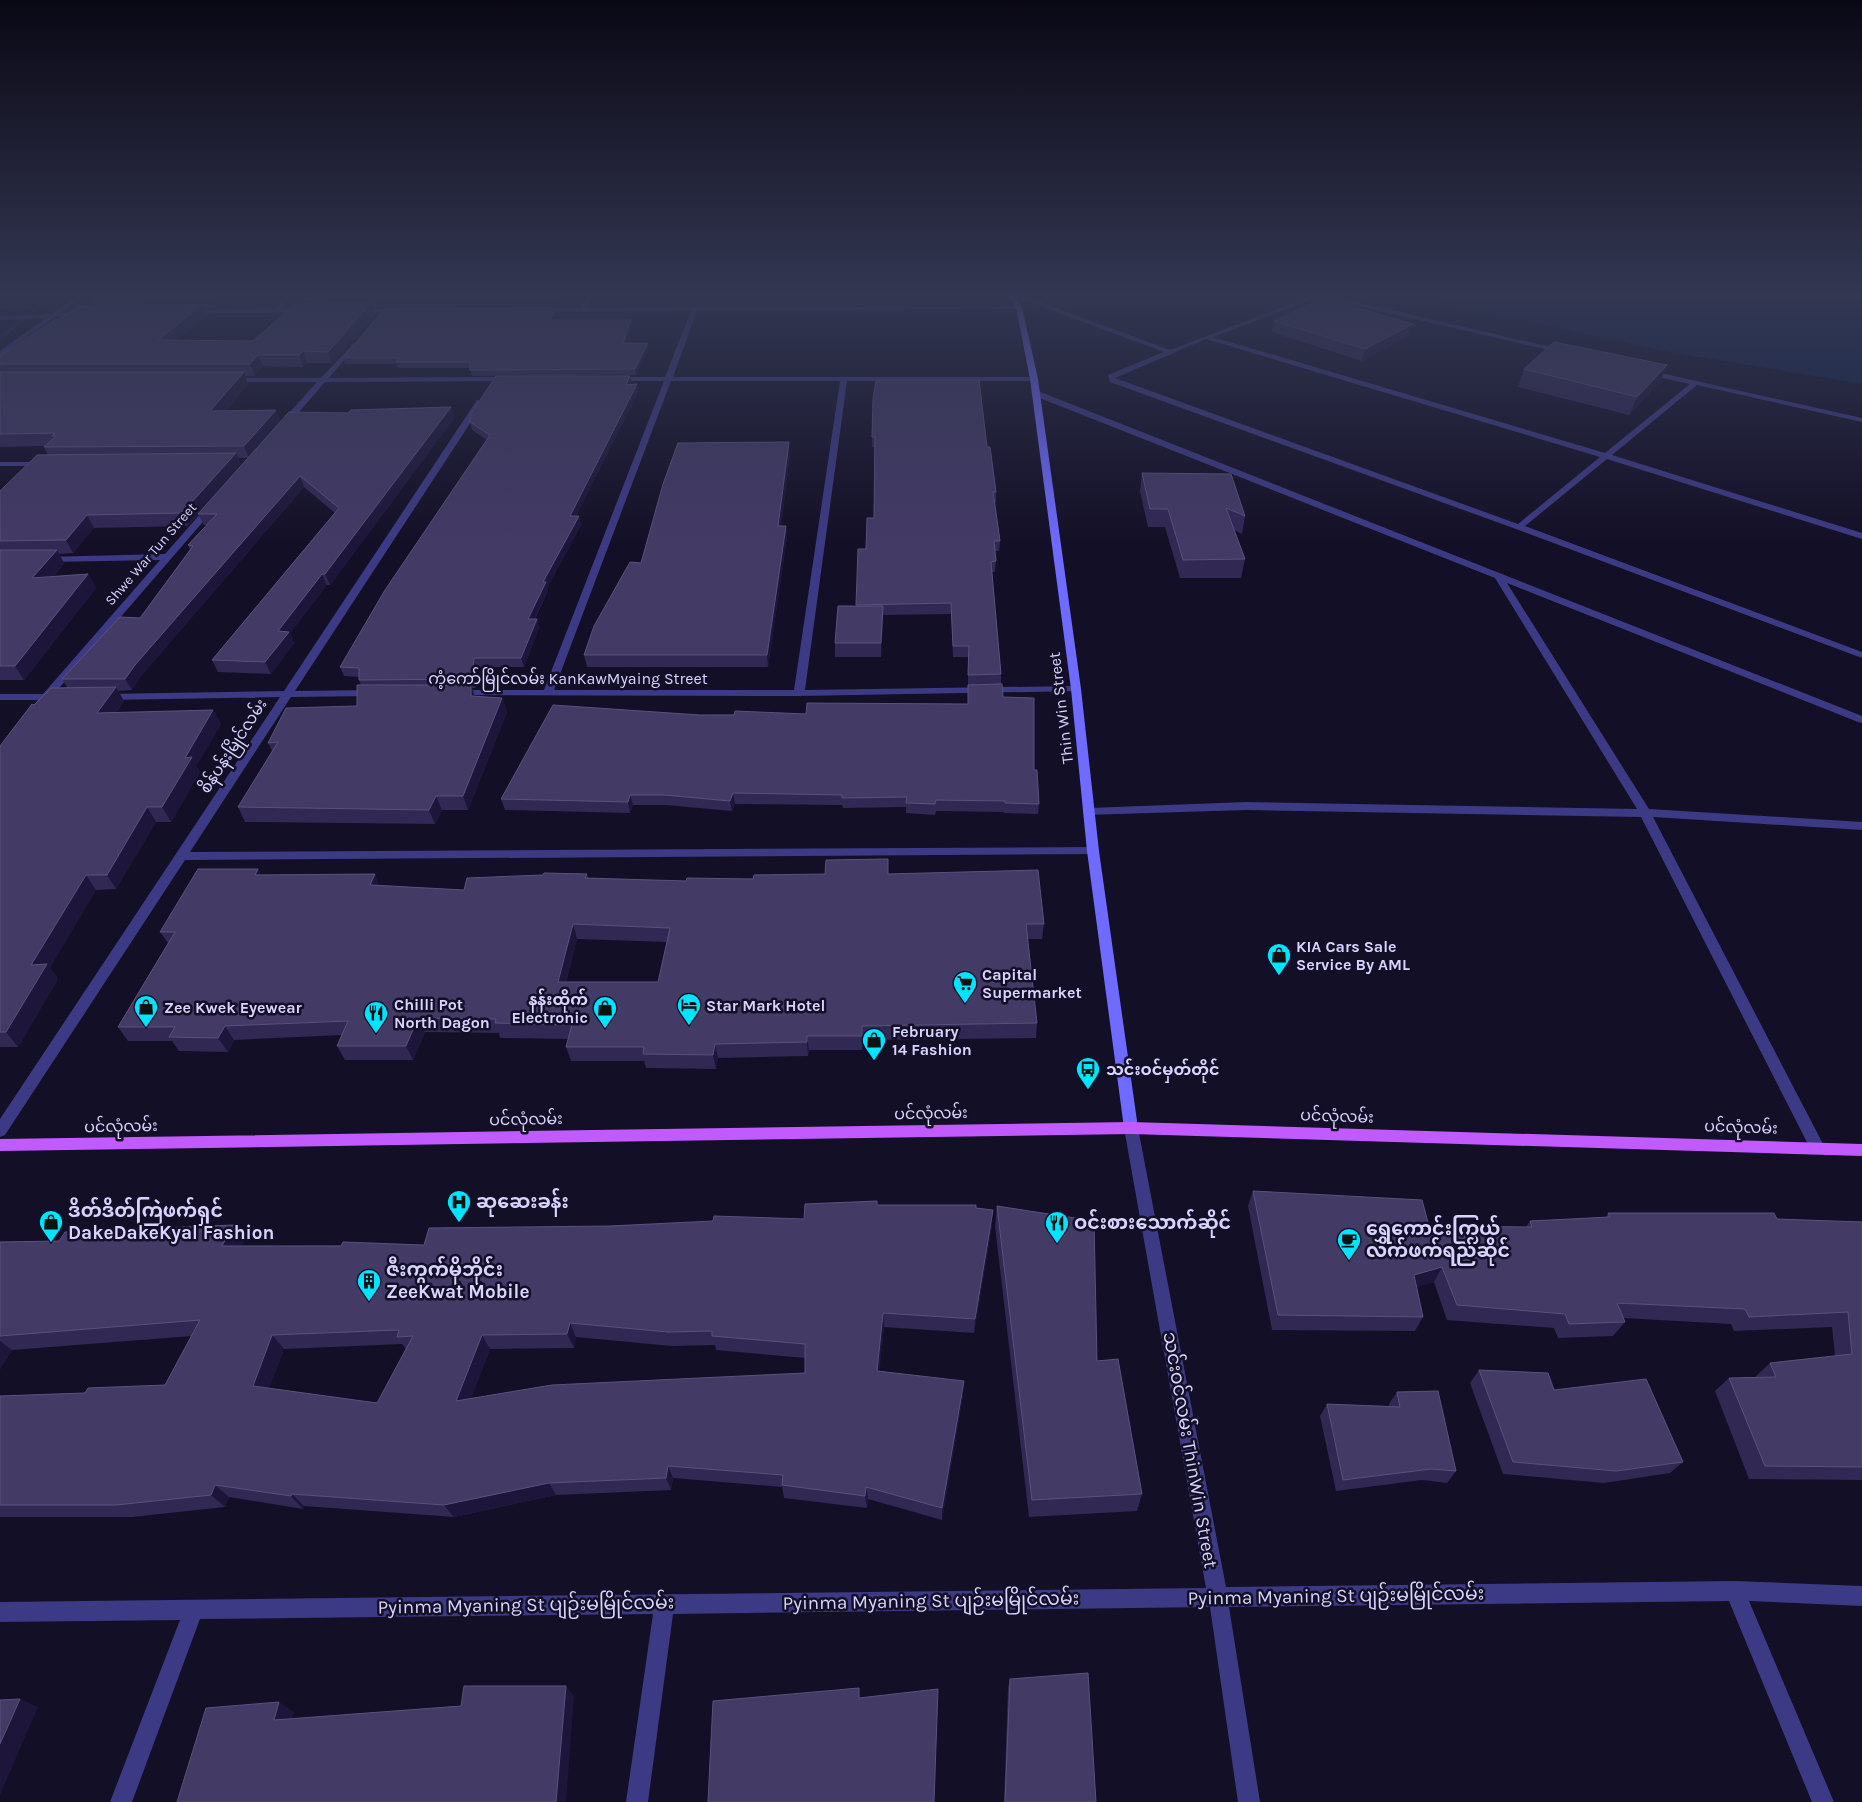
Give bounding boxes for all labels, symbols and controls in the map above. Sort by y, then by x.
street label: Shwe War Tun Street [102,499,200,609]
street label: Thin Win Street [1045,651,1077,765]
street label: ကံ့ကော်မြိုင်လမ်း KanKawMyaing Street [428,667,708,692]
street label: စိန်ပန်းမြိုင်လမ်း [194,694,274,799]
place label: KIA Cars Sale Service By AML [1296,937,1410,974]
shop icon: KIA Cars Sale Service By AML [1266,942,1292,976]
place label: Capital Supermarket [982,965,1082,1002]
supermarket icon: Capital Supermarket [952,970,978,1004]
place label: နန်းထိုက် Electronic [511,988,588,1027]
hotel icon: Star Mark Hotel [676,992,702,1026]
shop icon: Zee Kwek Eyewear [133,994,159,1028]
place label: Chilli Pot North Dagon [394,995,490,1032]
shop icon: နန်းထိုက် Electronic [592,995,618,1029]
place label: Star Mark Hotel [706,996,825,1015]
place label: Zee Kwek Eyewear [164,998,303,1017]
restaurant icon: Chilli Pot North Dagon [363,1000,389,1034]
place label: February 14 Fashion [892,1022,972,1059]
shop icon: February 14 Fashion [861,1027,887,1061]
bus stop icon: သင်းဝင်မှတ်တိုင် [1075,1056,1101,1090]
place label: သင်းဝင်မှတ်တိုင် [1106,1058,1220,1083]
street label: ပင်လုံလမ်း [894,1101,968,1128]
street label: ပင်လုံလမ်း [1300,1103,1374,1132]
street label: ပင်လုံလမ်း [489,1107,563,1134]
street label: ပင်လုံလမ်း [84,1114,158,1141]
street label: ပင်လုံလမ်း [1704,1114,1778,1143]
place label: ဆုဆေးခန်း [476,1188,569,1217]
hospital icon: ဆုဆေးခန်း [446,1189,472,1223]
place label: ဒိတ်ဒိတ်ကြဲဖက်ရှင် DakeDakeKyal Fashion [68,1197,274,1244]
shop icon: ဒိတ်ဒိတ်ကြဲဖက်ရှင် DakeDakeKyal Fashion [38,1209,64,1243]
place label: ဝင်းစားသောက်ဆိုင် [1074,1209,1231,1238]
restaurant icon: ဝင်းစားသောက်ဆိုင် [1044,1210,1070,1244]
place label: ရွှေကောင်းကြွယ် လက်ဖက်ရည်ဆိုင် [1366,1215,1510,1266]
cafe icon: ရွှေကောင်းကြွယ် လက်ဖက်ရည်ဆိုင် [1336,1227,1362,1261]
place label: ဇီးကွက်မိုဘိုင်း ZeeKwat Mobile [386,1256,529,1303]
building icon: ဇီးကွက်မိုဘိုင်း ZeeKwat Mobile [356,1268,382,1302]
street label: သင်းဝင်လမ်း ThinWin Street [1158,1329,1226,1570]
street label: Pyinma Myaning St ပျဉ်းမမြိုင်လမ်း [1187,1578,1485,1614]
street label: Pyinma Myaning St ပျဉ်းမမြိုင်လမ်း [782,1583,1080,1619]
street label: Pyinma Myaning St ပျဉ်းမမြိုင်လမ်း [377,1587,675,1623]

